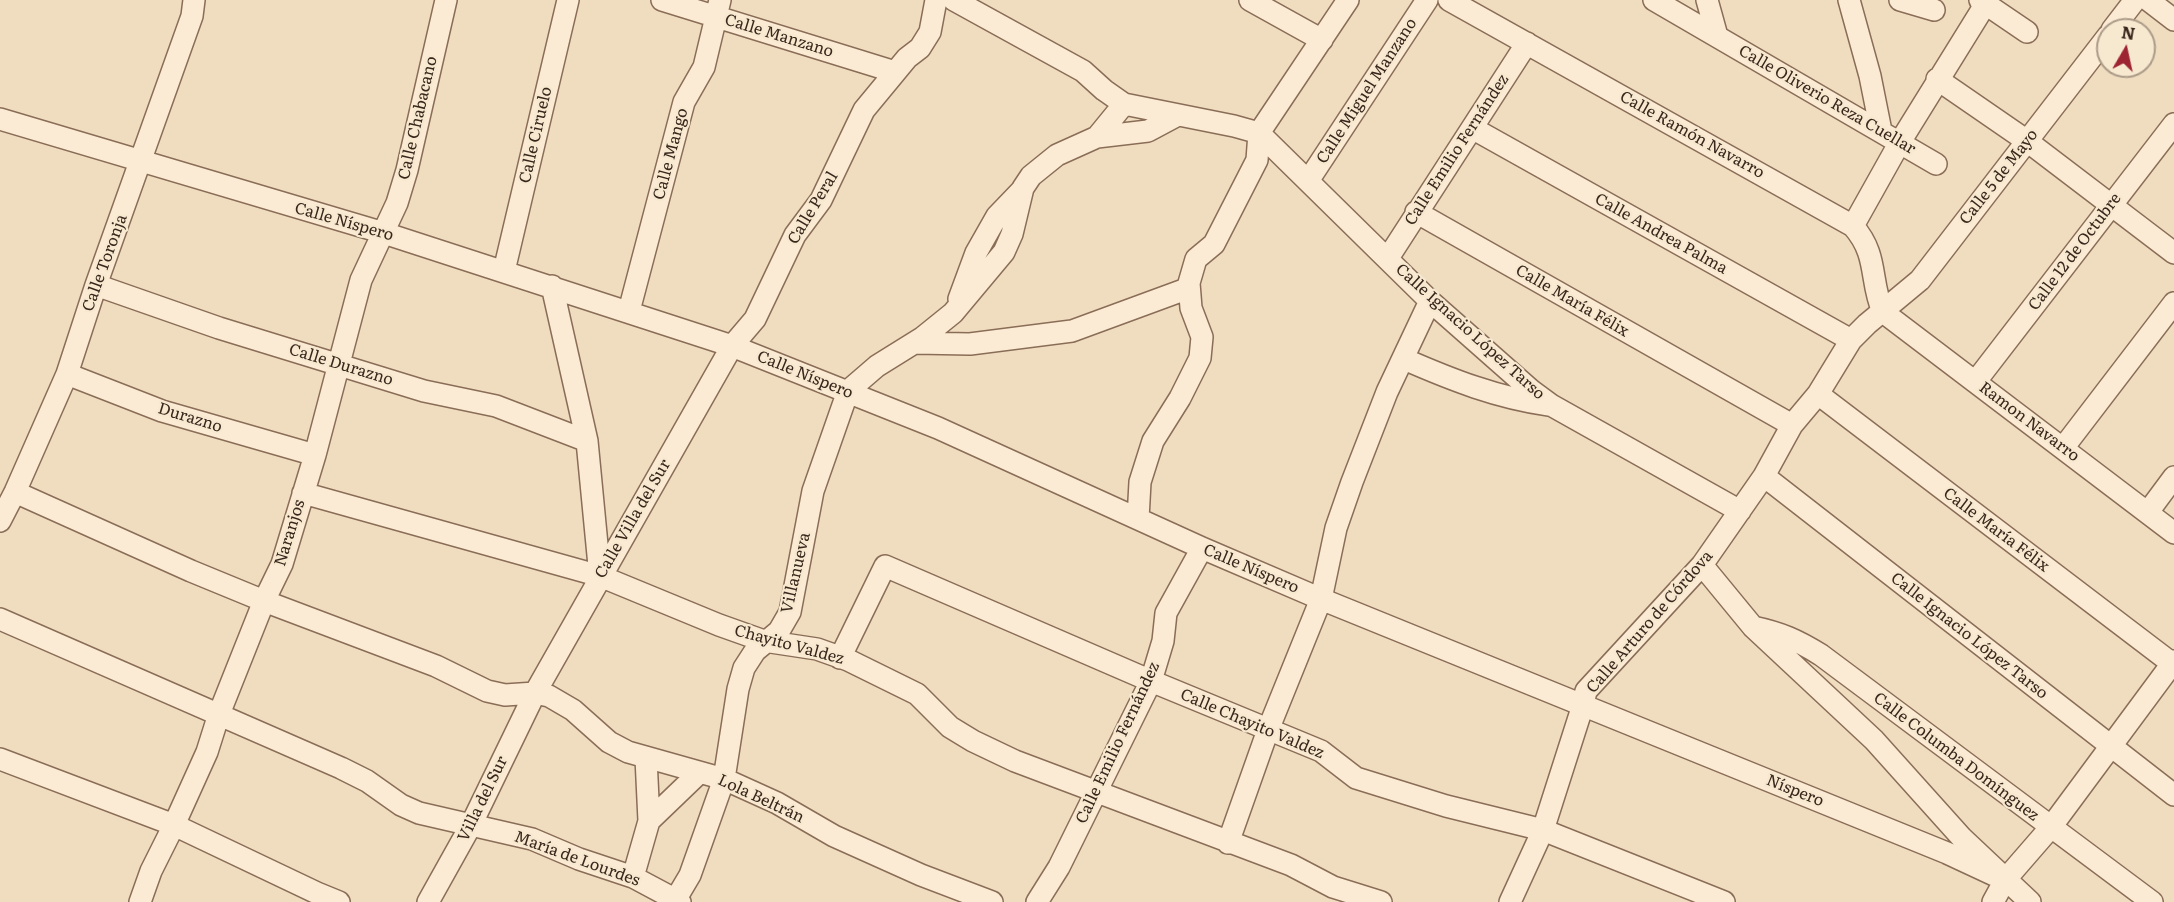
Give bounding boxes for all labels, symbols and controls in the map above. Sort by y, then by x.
street label: Calle Manzano [722,10,836,62]
street label: Calle Miguel Manzano [1313,15,1421,167]
north arrow [2096,18,2156,78]
text: N [2120,19,2137,45]
street label: Calle Oliverio Reza Cuellar [1735,41,1919,159]
street label: Calle Chabacano [394,54,442,182]
street label: Calle Emilio Fernández [1401,71,1513,229]
street label: Calle Ciruelo [516,85,556,185]
street label: Calle Ramón Navarro [1616,87,1768,183]
street label: Calle Mango [650,106,692,202]
street label: Calle 5 de Mayo [1956,125,2042,229]
street label: Calle Peral [784,168,842,248]
street label: Calle 12 de Octubre [2025,189,2125,315]
street label: Calle Andrea Palma [1591,190,1731,278]
street label: Calle Níspero [292,199,396,245]
street label: Calle Toronja [79,212,131,314]
street label: Calle Ignacio López Tarso [1391,260,1549,404]
street label: Calle María Félix [1512,261,1632,341]
street label: Calle Durazno [287,340,395,390]
street label: Calle Níspero [754,347,856,403]
street label: Ramon Navarro [1975,378,2083,466]
street label: Durazno [156,399,224,437]
street label: Calle Villa del Sur [591,456,675,582]
street label: Calle María Félix [1939,484,2053,576]
street label: Naranjos [271,497,309,569]
street label: Villanueva [777,531,815,615]
street label: Calle Níspero [1200,540,1302,598]
street label: Calle Arturo de Córdova [1583,547,1717,697]
street label: Calle Ignacio López Tarso [1887,569,2051,703]
street label: Chayito Valdez [732,621,846,669]
street label: Calle Emilio Fernández [1072,659,1164,827]
street label: Calle Chayito Valdez [1177,685,1327,763]
street label: Calle Columba Domínguez [1870,689,2042,825]
street label: Villa del Sur [454,753,512,845]
street label: Lola Beltrán [715,771,807,827]
street label: Níspero [1763,771,1827,811]
street label: María de Lourdes [512,827,642,891]

